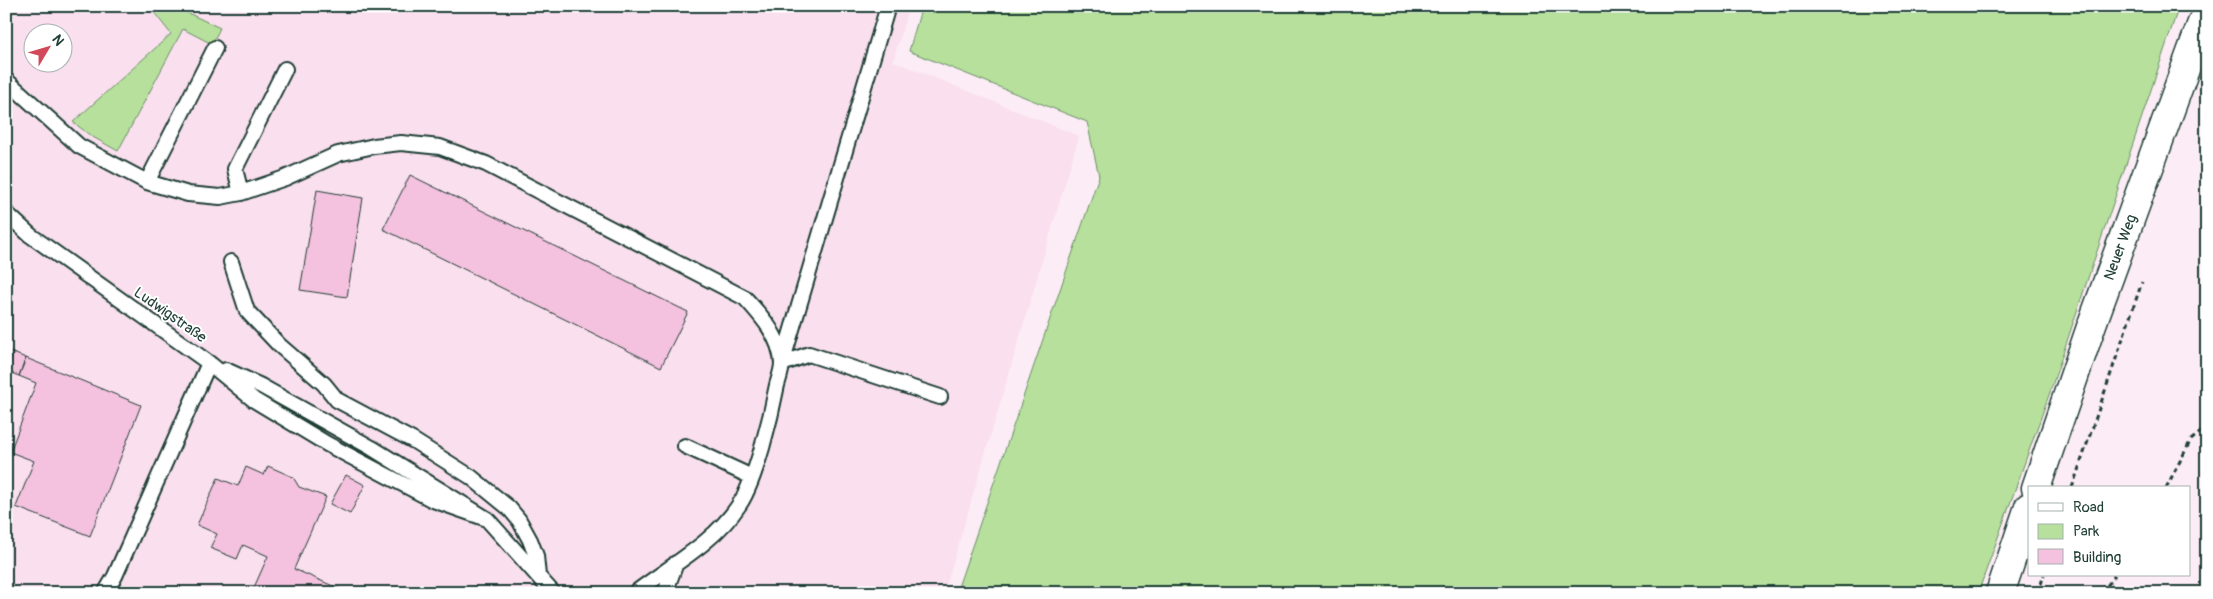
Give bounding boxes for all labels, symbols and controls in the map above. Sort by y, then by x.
north arrow [22,22,72,72]
text: N [48,31,67,49]
street label: Neuer Weg [2099,212,2141,283]
street label: Ludwigstraße [130,283,210,347]
legend [2028,486,2190,576]
text: Road [2073,498,2104,517]
text: Park [2073,522,2100,541]
text: Building [2073,548,2121,567]

